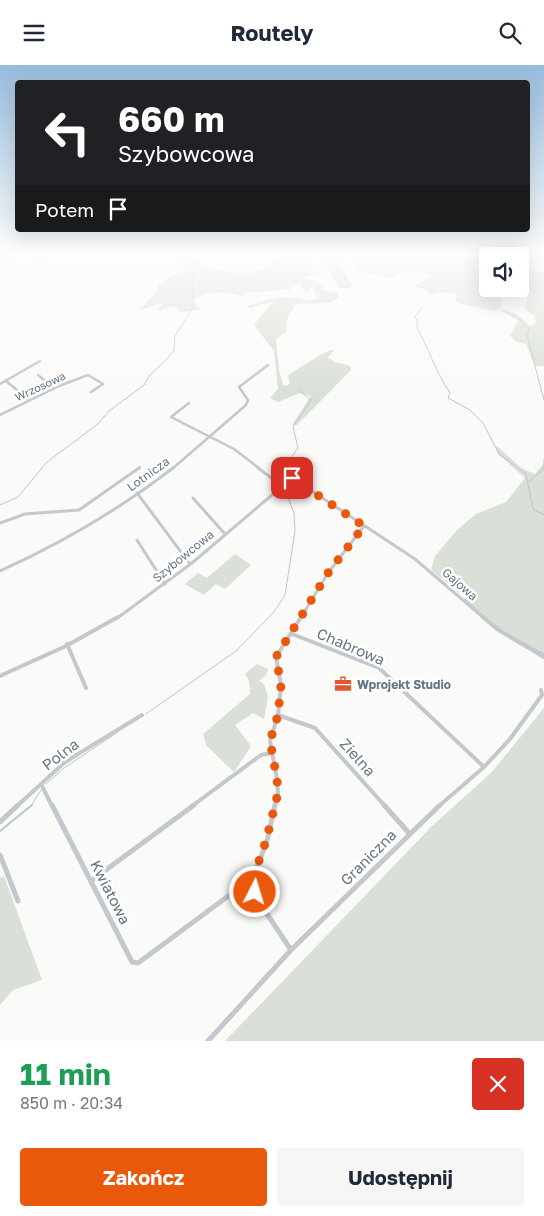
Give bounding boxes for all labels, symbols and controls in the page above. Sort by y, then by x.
icon: menu [20,19,48,47]
text: Routely [230,19,314,46]
icon: search [496,19,524,47]
text: 660 m [118,98,225,140]
icon: left [35,100,100,165]
text: Szybowcowa [118,140,255,167]
icon: arrive [104,195,132,223]
text: Potem [35,198,94,221]
map controls [479,247,529,297]
button: sound [479,247,529,297]
street label: Wrzosowa [13,369,67,403]
street label: Lotnicza [124,454,172,494]
pin [271,457,313,499]
icon: arrive [278,464,306,492]
street label: Szybowcowa [149,527,217,585]
street label: Gajowa [439,565,481,603]
street label: Chabrowa [314,624,388,668]
office icon: Wprojekt Studio [333,674,353,694]
place label: Wprojekt Studio [357,677,451,692]
street label: Polna [38,734,82,774]
street label: Zielna [337,735,379,779]
street label: Graniczna [336,825,400,889]
street label: Kwiatowa [87,857,135,927]
position arrow [228,865,280,917]
text: 11 min [20,1056,111,1092]
button: close [472,1058,524,1110]
text: 850 m · 20:34 [20,1093,123,1113]
button: Zakończ [20,1148,267,1206]
button: Udostępnij [277,1148,524,1206]

